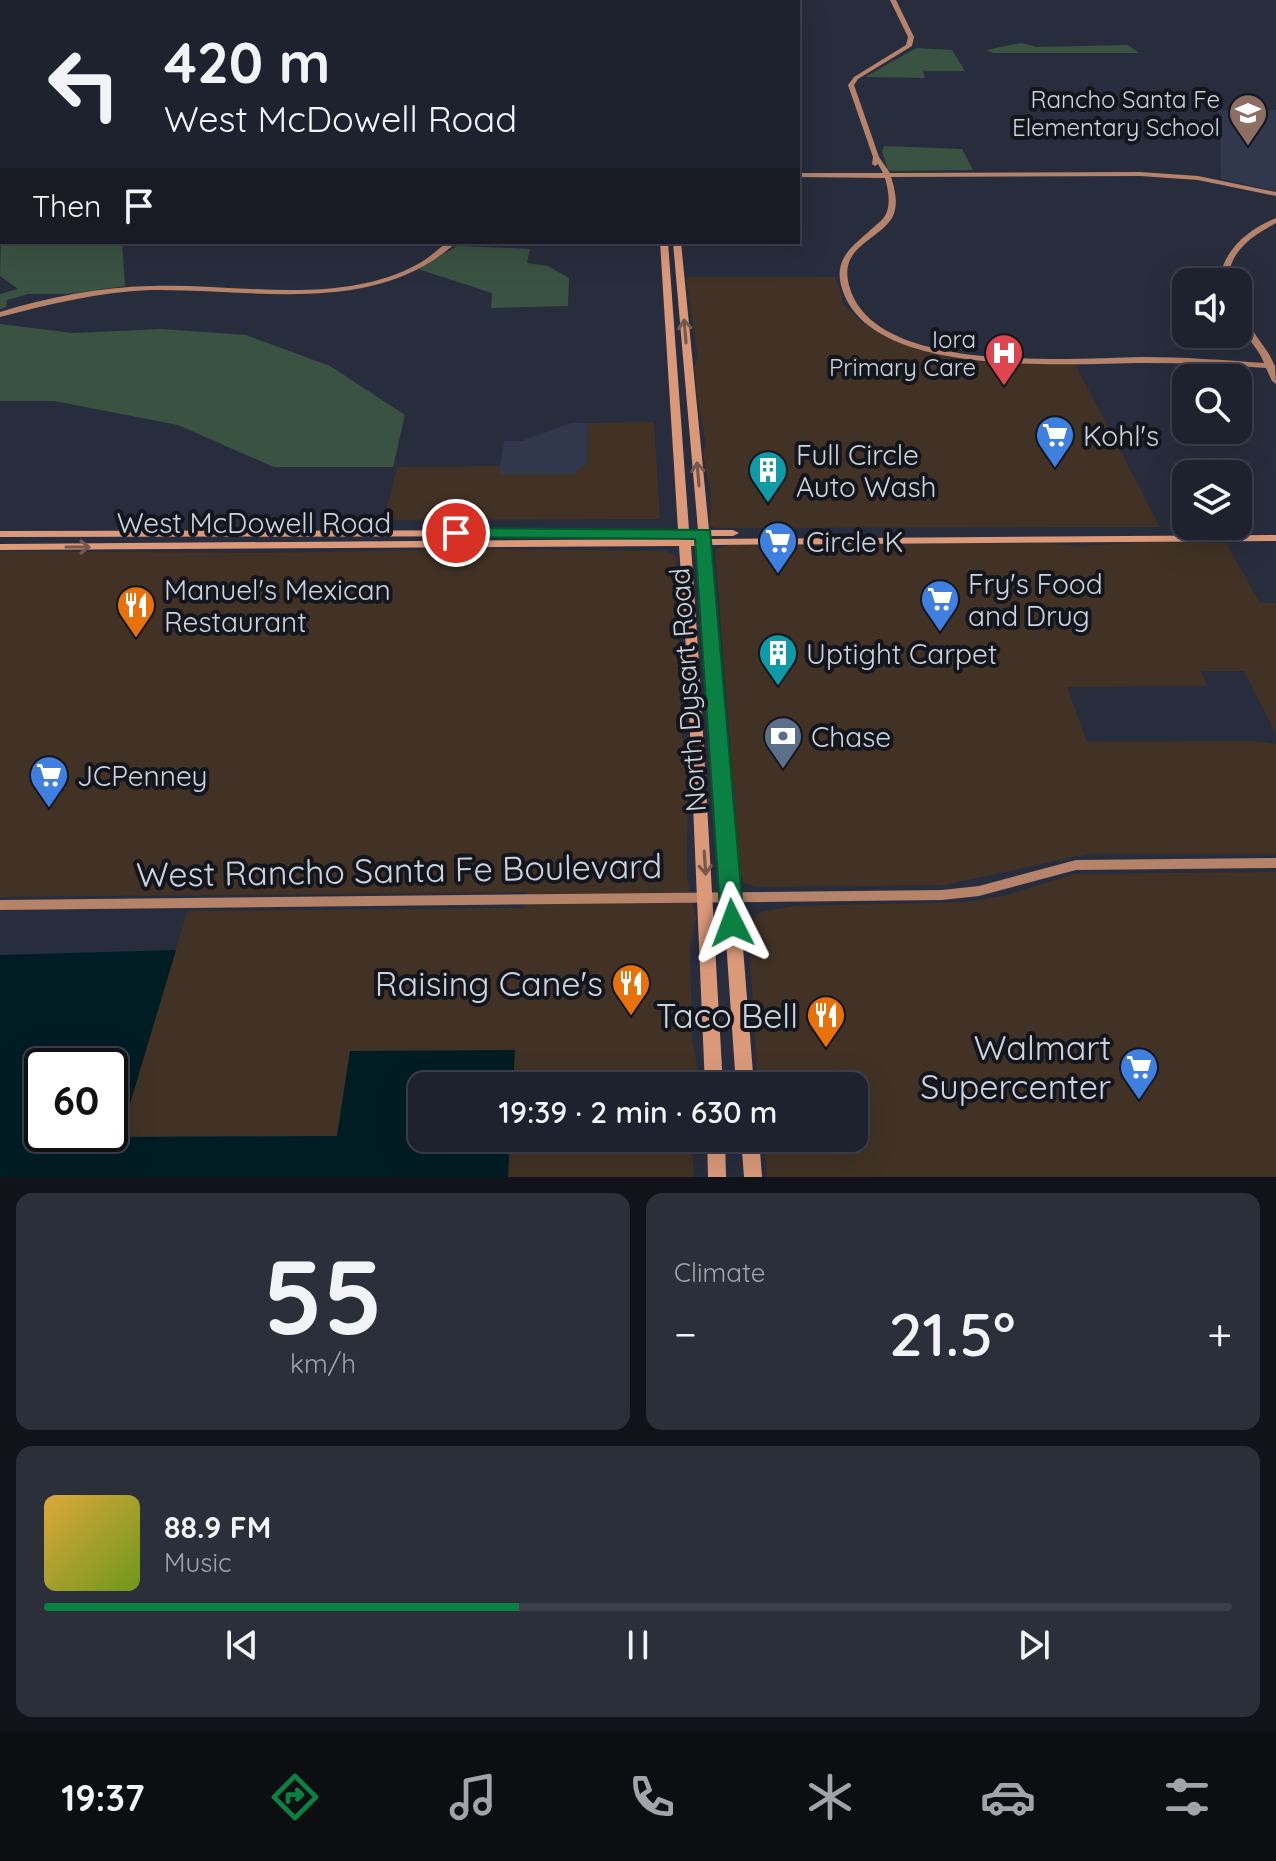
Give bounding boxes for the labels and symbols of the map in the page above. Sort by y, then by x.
place label: Rancho Santa Fe Elementary School [1012,84,1220,142]
school or university icon: Rancho Santa Fe Elementary School [1227,92,1269,147]
one-way arrow [677,318,692,345]
place label: Iora Primary Care [829,324,976,382]
hospital icon: Iora Primary Care [983,332,1025,387]
supermarket icon: Kohl's [1034,414,1076,469]
place label: Kohl's [1083,418,1159,453]
place label: Full Circle Auto Wash [796,437,936,504]
building icon: Full Circle Auto Wash [747,449,789,504]
one-way arrow [691,461,706,488]
pin [422,499,490,567]
street label: West McDowell Road [117,505,391,540]
supermarket icon: Circle K [757,520,799,575]
place label: Circle K [806,524,903,559]
one-way arrow [64,539,91,555]
place label: Fry's Food and Drug [968,566,1103,633]
street label: North Dysart Road [661,567,713,813]
place label: Manuel's Mexican Restaurant [164,572,391,639]
supermarket icon: Fry's Food and Drug [919,578,961,633]
restaurant icon: Manuel's Mexican Restaurant [115,584,157,639]
building icon: Uptight Carpet [757,632,799,687]
place label: Uptight Carpet [806,636,997,671]
bank icon: Chase [762,715,804,770]
place label: Chase [811,719,891,754]
supermarket icon: JCPenney [28,754,70,809]
place label: JCPenney [77,758,207,793]
street label: West Rancho Santa Fe Boulevard [136,844,662,896]
one-way arrow [698,849,713,875]
position arrow [690,881,774,965]
place label: Raising Cane's [375,962,603,1005]
restaurant icon: Raising Cane's [610,962,652,1017]
place label: Taco Bell [656,994,798,1037]
restaurant icon: Taco Bell [805,994,847,1049]
place label: Walmart Supercenter [920,1026,1111,1108]
supermarket icon: Walmart Supercenter [1118,1046,1160,1101]
speed limit sign: 60 [24,1048,128,1152]

